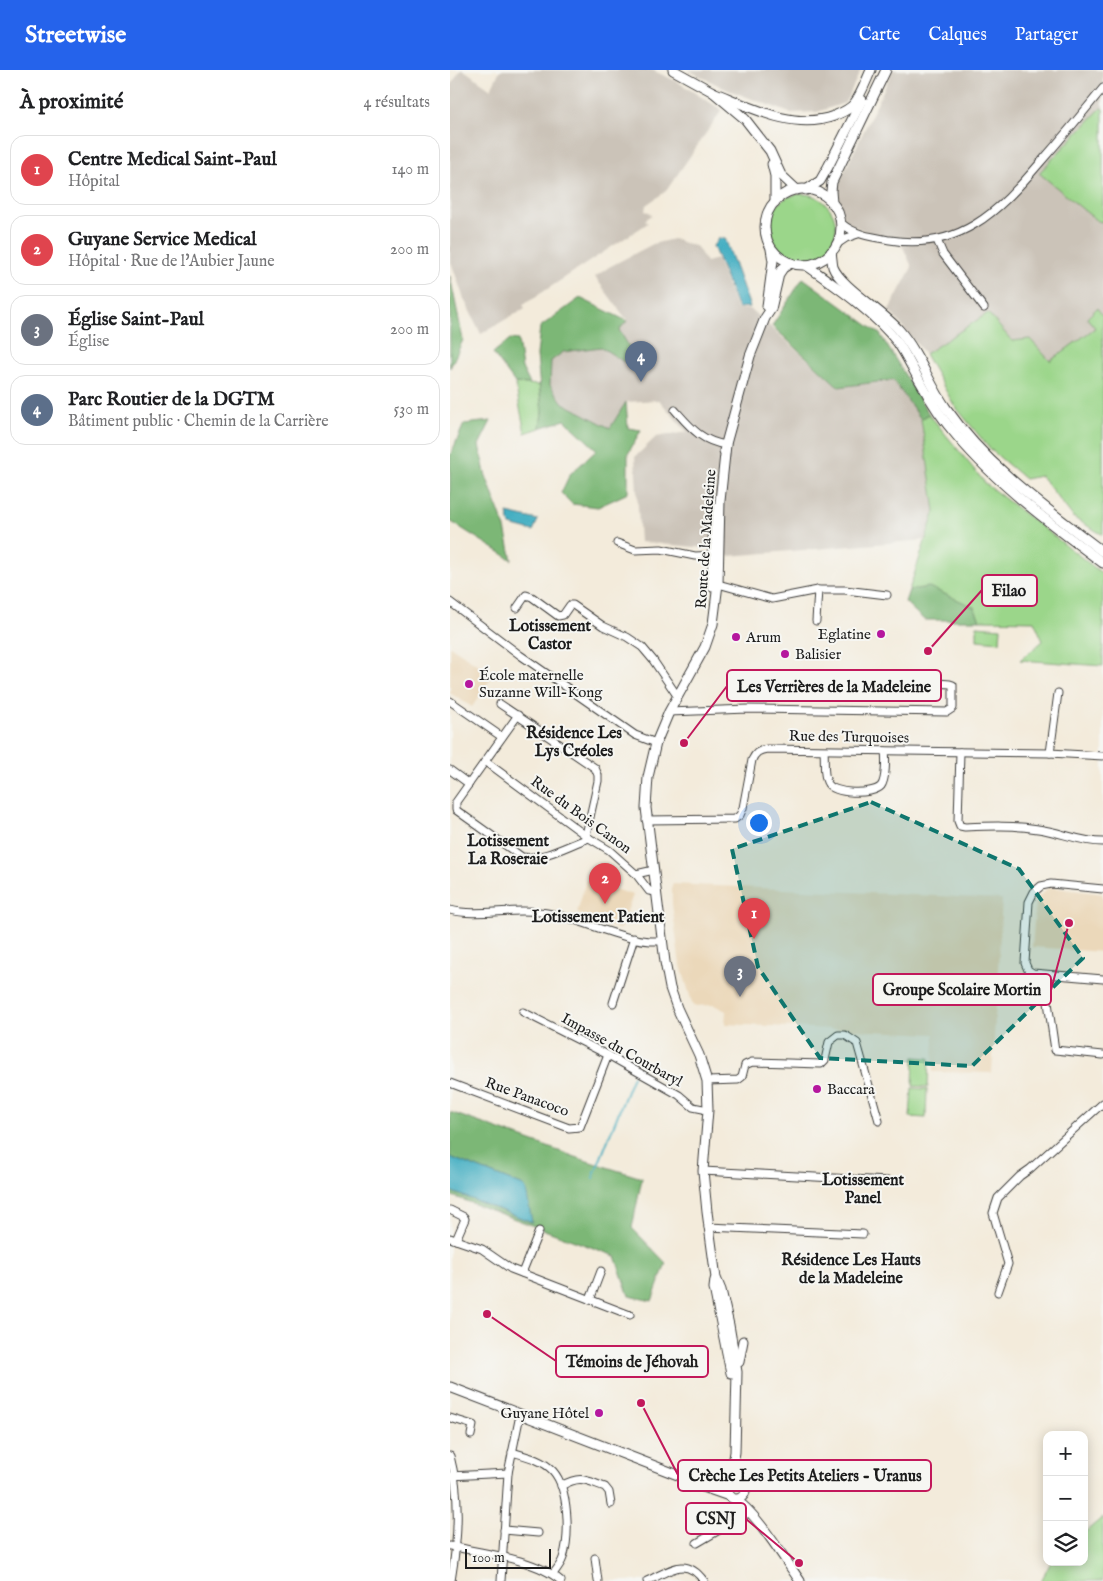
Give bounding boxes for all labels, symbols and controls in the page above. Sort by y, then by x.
text: Streetwise [25,20,126,51]
text: Carte [859,24,900,47]
text: Calques [928,24,987,47]
text: Partager [1015,24,1078,47]
text: À proximité [20,89,123,116]
text: 4 résultats [364,93,430,113]
text: Centre Medical Saint-Paul [68,148,277,172]
text: 1 [34,160,40,180]
text: 140 m [391,160,429,180]
text: Hôpital [68,172,120,192]
text: Guyane Service Medical [68,228,256,252]
text: 2 [33,240,41,260]
text: 200 m [390,240,429,260]
text: Hôpital · Rue de l'Aubier Jaune [68,252,275,272]
text: Église Saint-Paul [68,308,204,332]
text: 3 [34,320,40,340]
text: 200 m [390,320,429,340]
text: Église [68,332,109,352]
pin: 4 [625,341,657,382]
text: Parc Routier de la DGTM [68,388,275,412]
text: 4 [33,400,41,420]
text: 530 m [394,400,429,420]
text: Bâtiment public · Chemin de la Carrière [68,412,329,432]
street label: Route de la Madeleine [692,469,720,609]
callout: Filao [982,575,1037,606]
text: Filao [992,582,1027,602]
district label: Lotissement Castor [509,617,592,655]
place label: Eglatine [818,625,871,644]
place label: Arum [745,628,781,647]
marker: Eglatine [875,628,887,640]
marker: Arum [730,631,742,643]
place label: Balisier [795,645,842,664]
marker: Balisier [779,648,791,660]
place label: École maternelle Suzanne Will-Kong [479,666,603,702]
callout: Les Verrières de la Madeleine [727,670,941,701]
marker: École maternelle Suzanne Will-Kong [463,678,475,690]
text: Les Verrières de la Madeleine [737,678,932,698]
district label: Résidence Les Lys Créoles [526,724,622,762]
street label: Rue des Turquoises [789,726,909,748]
street label: Rue du Bois Canon [527,772,635,858]
your location [746,810,772,836]
district label: Lotissement La Roseraie [467,832,550,870]
pin: 2 [589,863,621,904]
pin: 1 [738,898,770,939]
district label: Lotissement Patient [532,908,665,928]
pin: 3 [724,956,756,997]
callout: Groupe Scolaire Mortin [873,974,1051,1005]
text: Groupe Scolaire Mortin [883,981,1042,1001]
street label: Impasse du Courbaryl [558,1009,687,1092]
street label: Rue Panacoco [482,1073,572,1121]
place label: Baccara [827,1080,875,1099]
marker: Baccara [811,1083,823,1095]
district label: Lotissement Panel [822,1171,905,1209]
district label: Résidence Les Hauts de la Madeleine [781,1251,921,1289]
callout: Témoins de Jéhovah [556,1346,708,1377]
text: Témoins de Jéhovah [565,1353,699,1373]
place label: Guyane Hôtel [501,1404,590,1423]
marker: Guyane Hôtel [593,1407,605,1419]
map controls [1043,1431,1088,1566]
button: + [1043,1431,1088,1476]
callout: Crèche Les Petits Ateliers - Uranus [678,1460,931,1491]
text: Crèche Les Petits Ateliers - Uranus [688,1467,922,1487]
button: − [1043,1476,1088,1521]
callout: CSNJ [686,1503,746,1534]
text: CSNJ [696,1510,736,1530]
button: layers [1043,1521,1088,1566]
scale bar [465,1546,551,1569]
text: 100 m [472,1549,505,1567]

